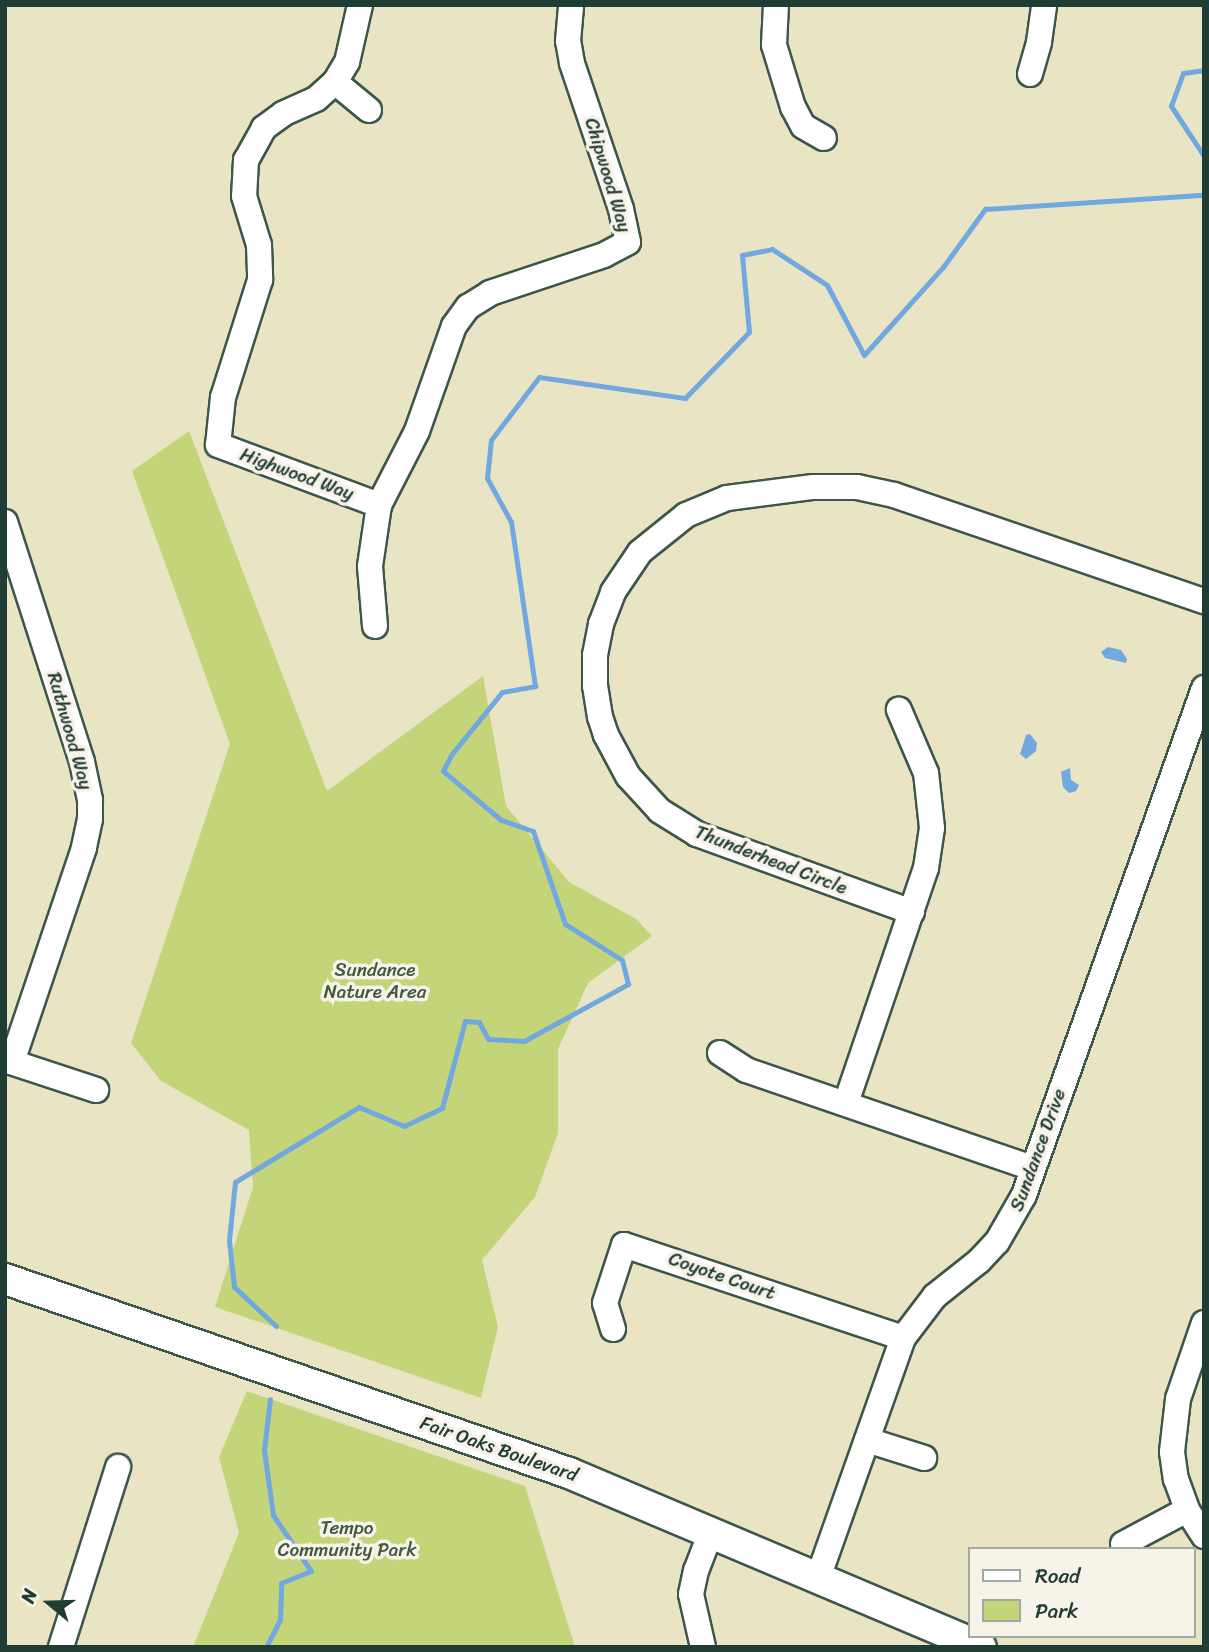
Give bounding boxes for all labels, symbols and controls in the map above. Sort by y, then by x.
street label: Chipwood Way [580,115,636,235]
street label: Highwood Way [237,443,357,505]
street label: Ruthwood Way [42,670,98,792]
street label: Thunderhead Circle [691,820,851,900]
park label: Sundance Nature Area [324,959,426,1003]
street label: Sundance Drive [1005,1086,1071,1214]
street label: Coyote Court [666,1247,778,1305]
street label: Fair Oaks Boulevard [417,1411,581,1487]
park label: Tempo Community Park [278,1517,416,1561]
legend [968,1547,1195,1638]
text: Road [1035,1557,1080,1595]
north arrow [14,1568,84,1638]
text: N [11,1584,46,1608]
text: Park [1035,1592,1078,1630]

